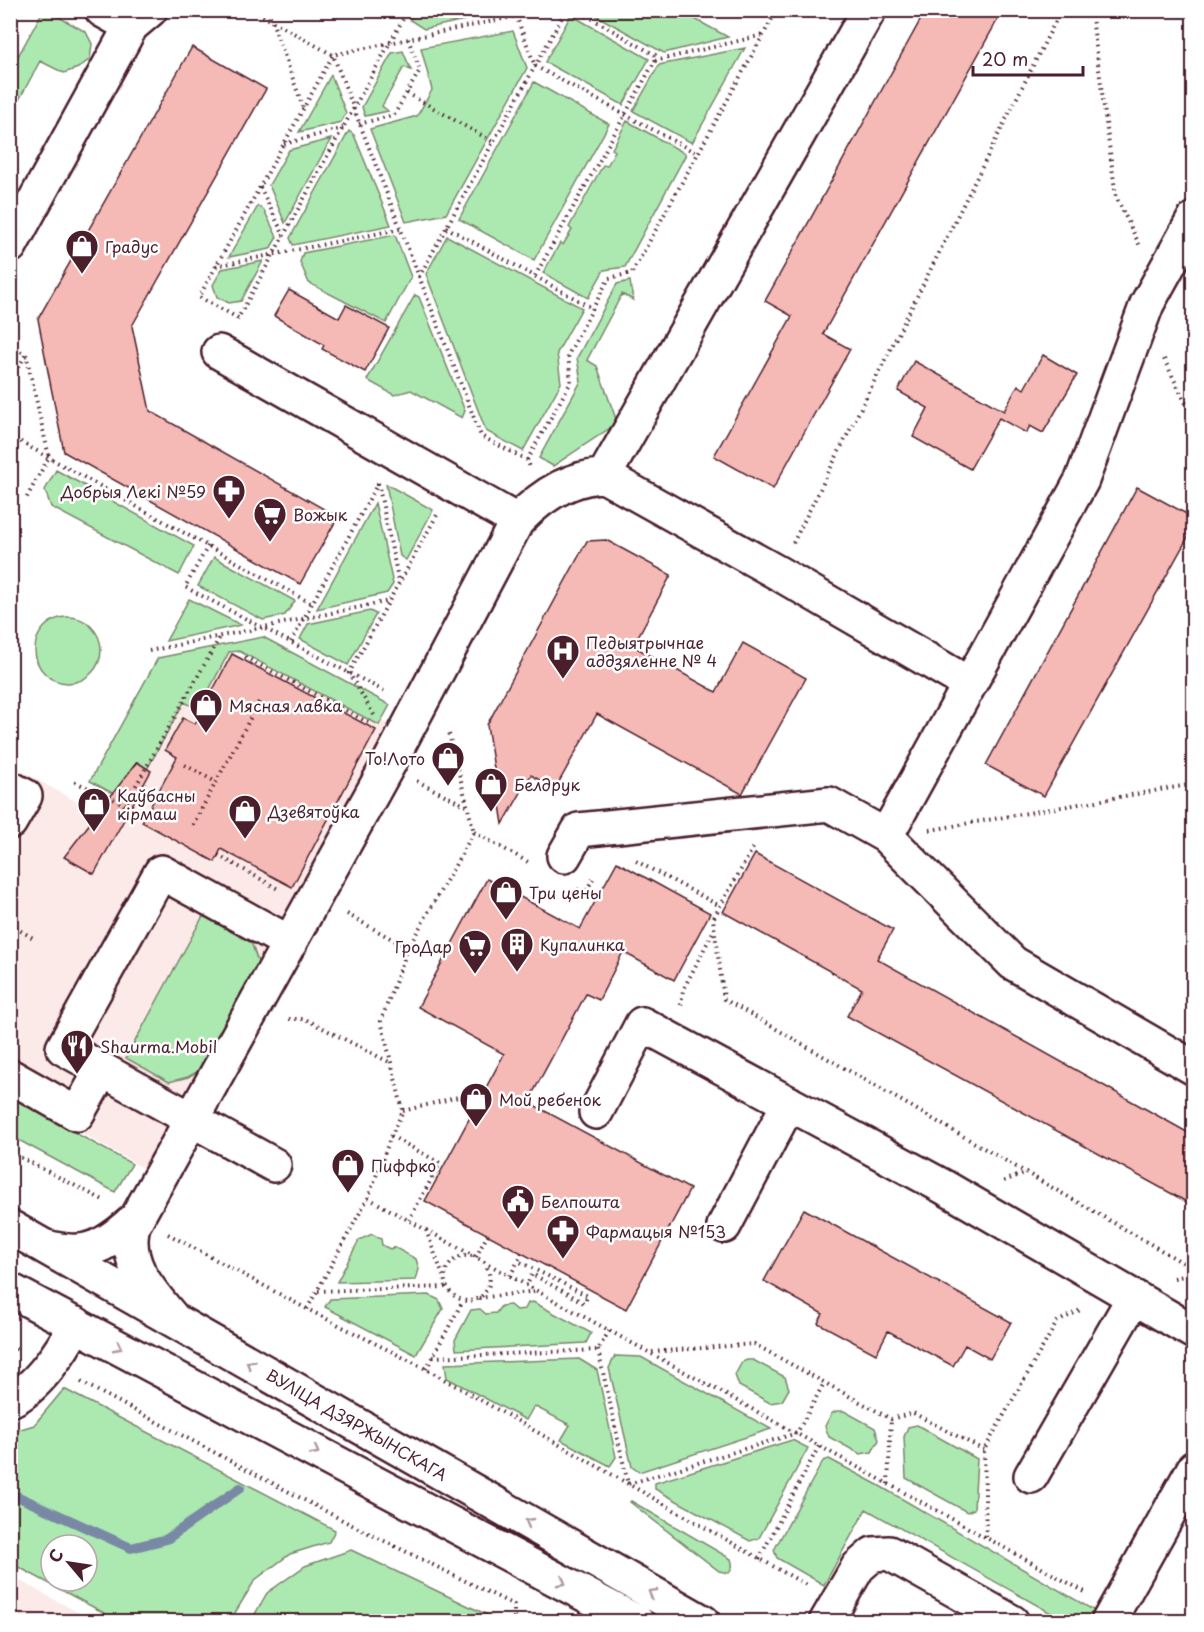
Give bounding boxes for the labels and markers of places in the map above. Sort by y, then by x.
shop icon: Градус [64,228,100,275]
place label: Градус [105,234,158,258]
pharmacy icon: Добрыя Лекі №59 [211,473,247,520]
place label: Добрыя Лекі №59 [60,479,206,503]
supermarket icon: Вожык [252,496,288,543]
place label: Вожык [293,502,348,526]
place label: Педыятрычнае аддзяленне № 4 [586,630,717,672]
hospital icon: Педыятрычнае аддзяленне № 4 [545,633,581,680]
shop icon: Мясная лавка [188,687,224,734]
place label: Мясная лавка [229,693,342,717]
shop icon: То!Лото [430,740,466,787]
place label: То!Лото [365,746,425,770]
shop icon: Белдрук [473,766,509,813]
place label: Белдрук [514,772,580,796]
place label: Каўбасны кірмаш [117,783,196,825]
shop icon: Каўбасны кірмаш [76,786,112,833]
shop icon: Дзевятоўка [227,793,263,840]
place label: Дзевятоўка [267,799,360,823]
shop icon: Три цены [488,874,524,921]
place label: Три цены [529,880,602,904]
building icon: Купалинка [499,926,535,973]
supermarket icon: ГроДар [457,928,493,975]
place label: Купалинка [540,932,625,956]
place label: ГроДар [395,934,452,958]
restaurant icon: Shaurma.Mobil [59,1028,95,1075]
place label: Shaurma.Mobil [100,1034,217,1058]
shop icon: Мой ребенок [458,1081,494,1128]
place label: Мой ребенок [499,1087,602,1111]
shop icon: Пиффко [330,1147,366,1194]
place label: Пиффко [371,1153,436,1177]
public building icon: Белпошта [500,1183,536,1230]
place label: Белпошта [541,1189,620,1213]
pharmacy icon: Фармацыя №153 [545,1213,581,1260]
place label: Фармацыя №153 [586,1219,726,1243]

